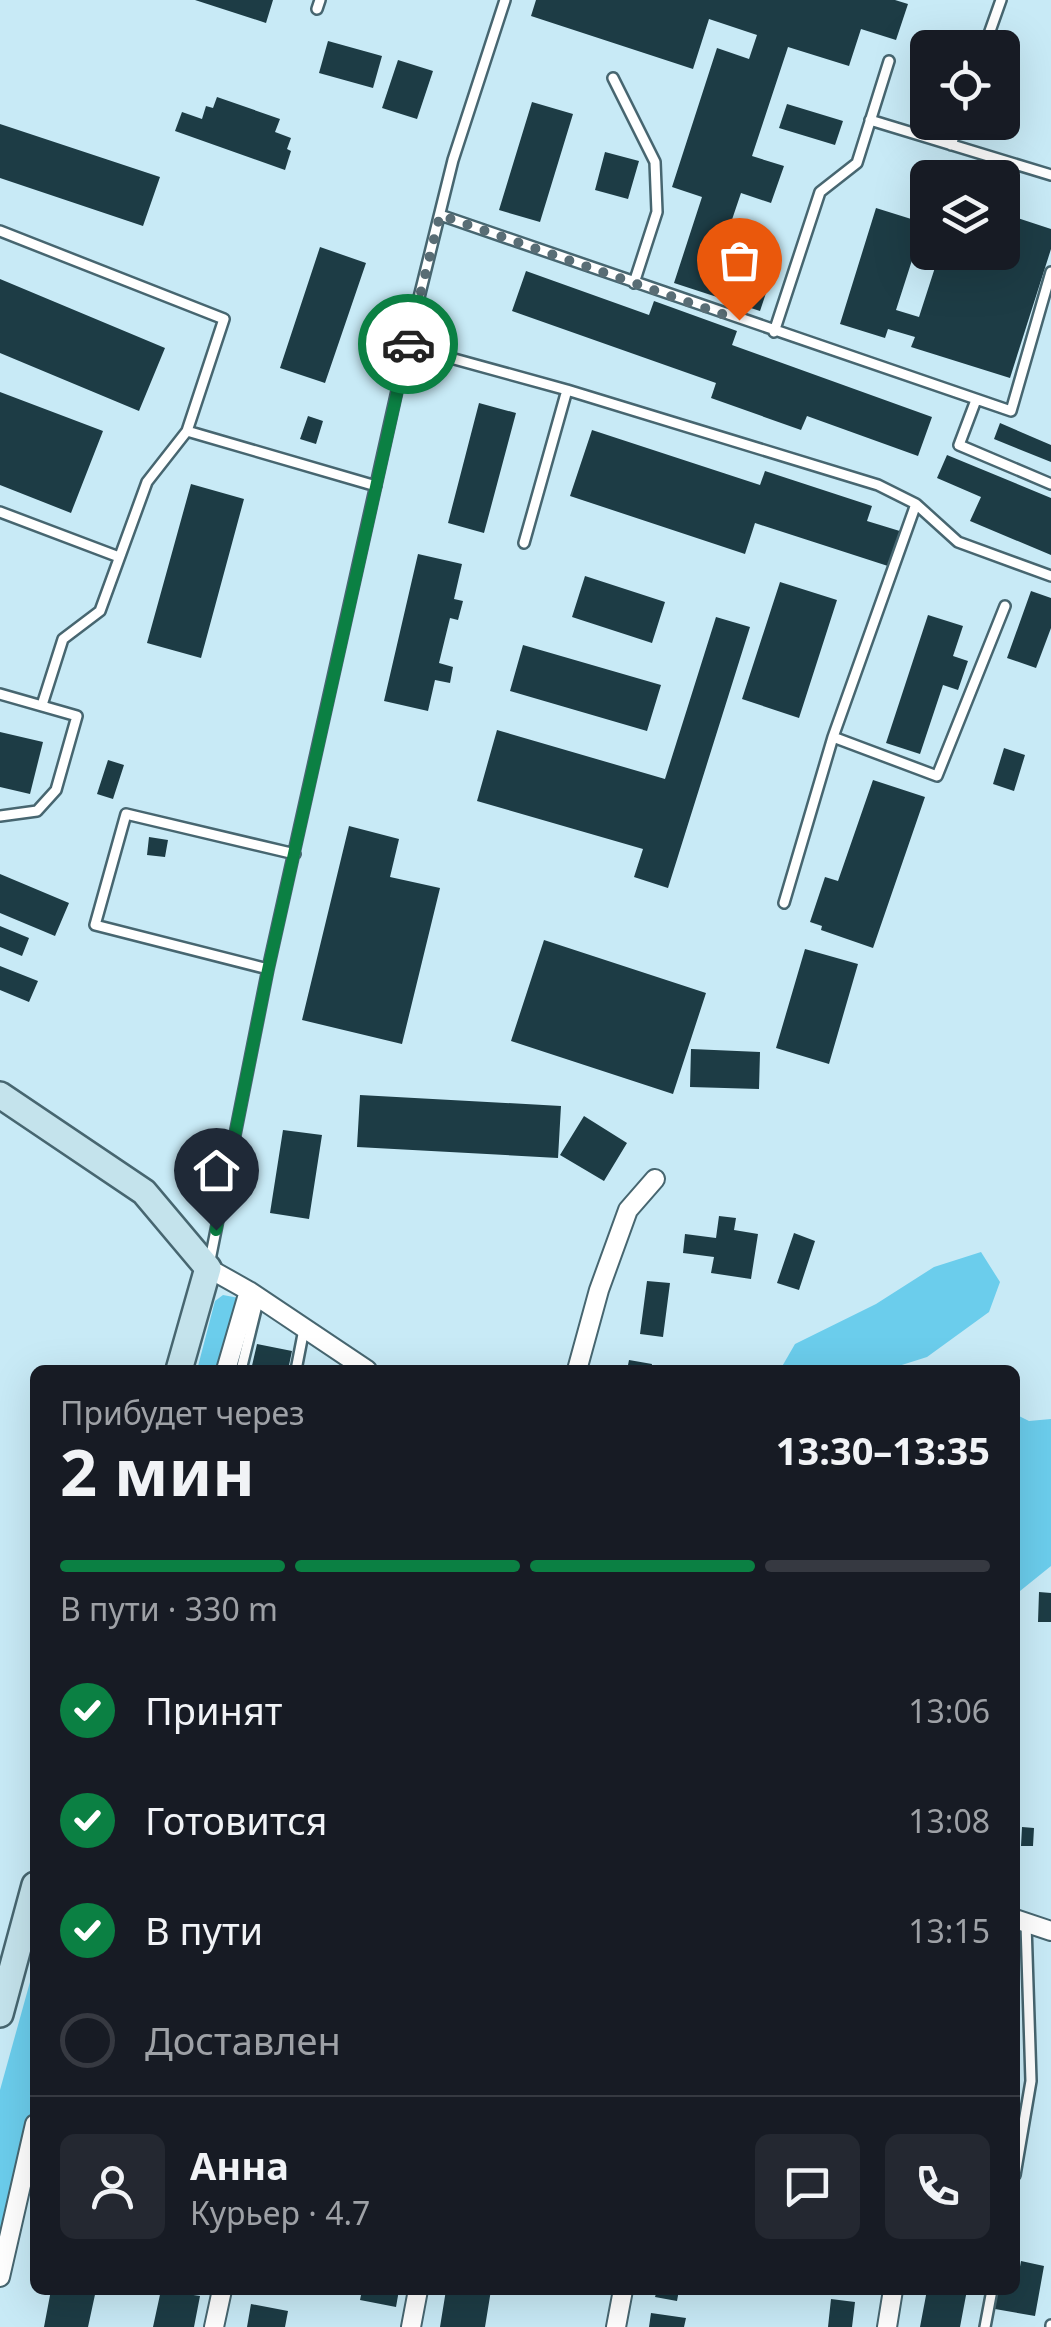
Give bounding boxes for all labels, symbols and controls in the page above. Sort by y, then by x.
map controls [910,30,1020,270]
button: locate [910,30,1020,140]
button: layers [910,160,1020,270]
pin [697,218,782,321]
icon: bag [712,233,767,288]
courier [358,294,458,394]
icon: car [381,317,436,372]
pin [174,1128,259,1231]
icon: home [189,1143,244,1198]
text: Прибудет через [60,1391,305,1434]
text: 13:30–13:35 [776,1424,990,1476]
text: 2 мин [60,1427,255,1515]
text: В пути · 330 m [60,1587,278,1630]
icon: check [60,1683,115,1738]
text: Принят [145,1684,282,1736]
text: 13:06 [908,1689,990,1732]
icon: check [60,1793,115,1848]
text: Готовится [145,1794,327,1846]
text: 13:08 [908,1799,990,1842]
icon: check [60,1903,115,1958]
text: В пути [145,1904,263,1956]
text: 13:15 [908,1909,990,1952]
text: Доставлен [145,2014,341,2066]
button: person [60,2134,165,2239]
button: chat [755,2134,860,2239]
button: phone [885,2134,990,2239]
text: Анна [190,2139,289,2191]
text: Курьер · 4.7 [190,2191,370,2234]

